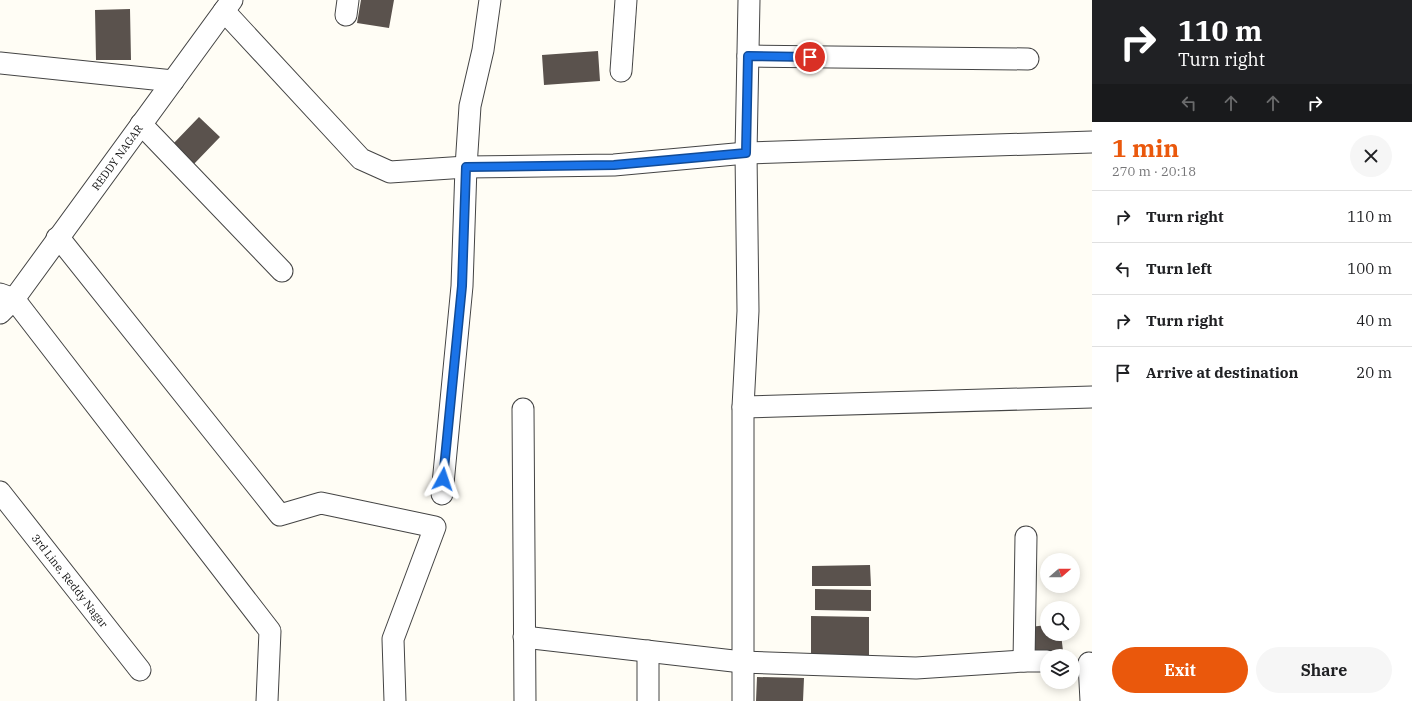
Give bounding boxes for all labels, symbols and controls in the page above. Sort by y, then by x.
text: 110 m [1178,12,1262,49]
icon: right [1112,16,1164,68]
pin [793,40,827,74]
icon: arrive [799,46,821,68]
text: Turn right [1178,48,1265,71]
icon: left [1178,92,1200,114]
icon: ahead [1220,92,1242,114]
icon: ahead [1262,92,1284,114]
icon: right [1304,92,1326,114]
street label: REDDY NAGAR [89,121,146,193]
text: 1 min [1112,132,1179,164]
button: close [1350,135,1392,177]
text: 270 m · 20:18 [1112,163,1196,180]
icon: right [1112,206,1134,228]
text: Turn right [1146,207,1224,226]
text: 110 m [1347,207,1392,226]
icon: left [1112,258,1134,280]
text: Turn left [1146,259,1212,278]
text: 100 m [1347,259,1392,278]
icon: right [1112,310,1134,332]
text: Turn right [1146,311,1224,330]
text: 40 m [1356,311,1392,330]
icon: arrive [1112,362,1134,384]
text: Arrive at destination [1146,363,1298,382]
text: 20 m [1356,363,1392,382]
position arrow [422,458,464,500]
street label: 3rd Line, Reddy Nagar [29,531,111,631]
north arrow [1040,553,1080,593]
map controls [1040,553,1080,689]
button: search [1040,601,1080,641]
button: Exit [1112,647,1248,693]
button: Share [1256,647,1392,693]
button: layers [1040,649,1080,689]

